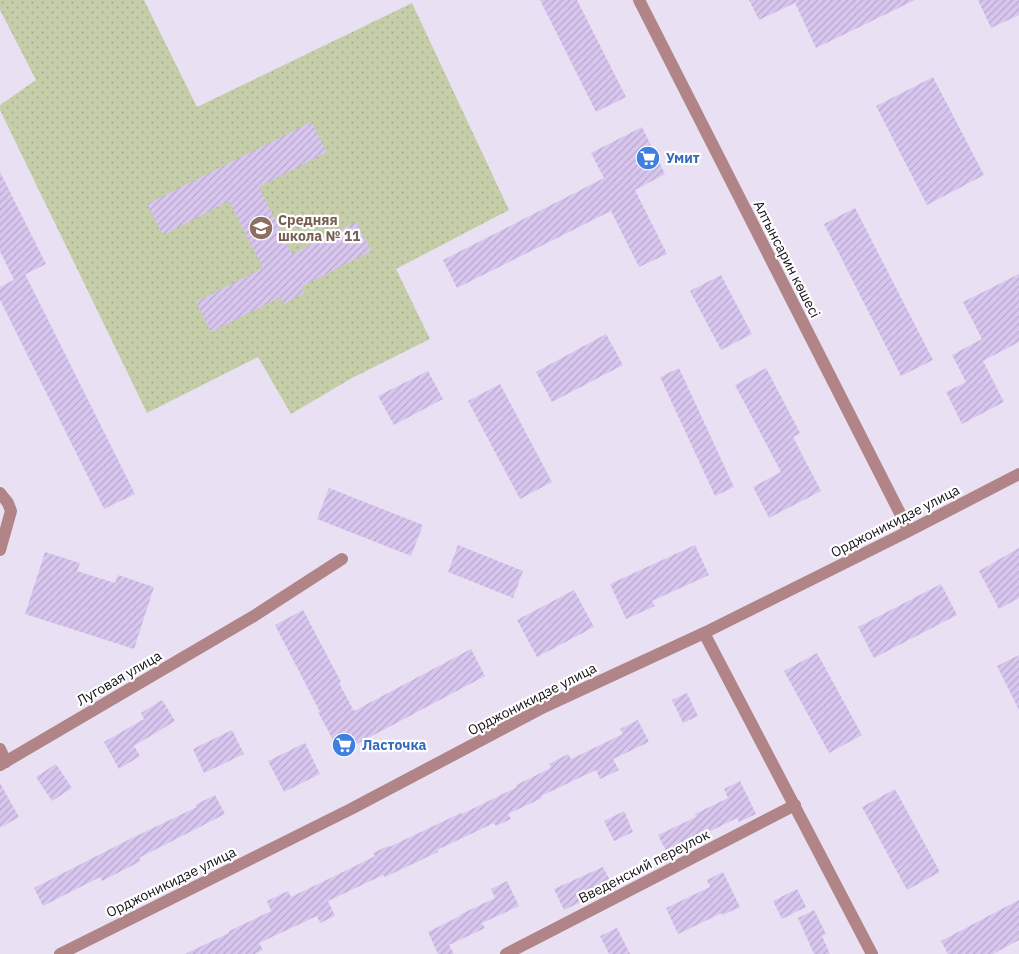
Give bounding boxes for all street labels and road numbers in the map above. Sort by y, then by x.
street label: Алтынсарин көшесі [750,197,824,321]
street label: Орджоникидзе улица [828,480,963,561]
street label: Луговая улица [73,646,165,710]
street label: Орджоникидзе улица [465,658,600,739]
street label: Введенский переулок [575,825,713,907]
street label: Орджоникидзе улица [103,842,239,921]

